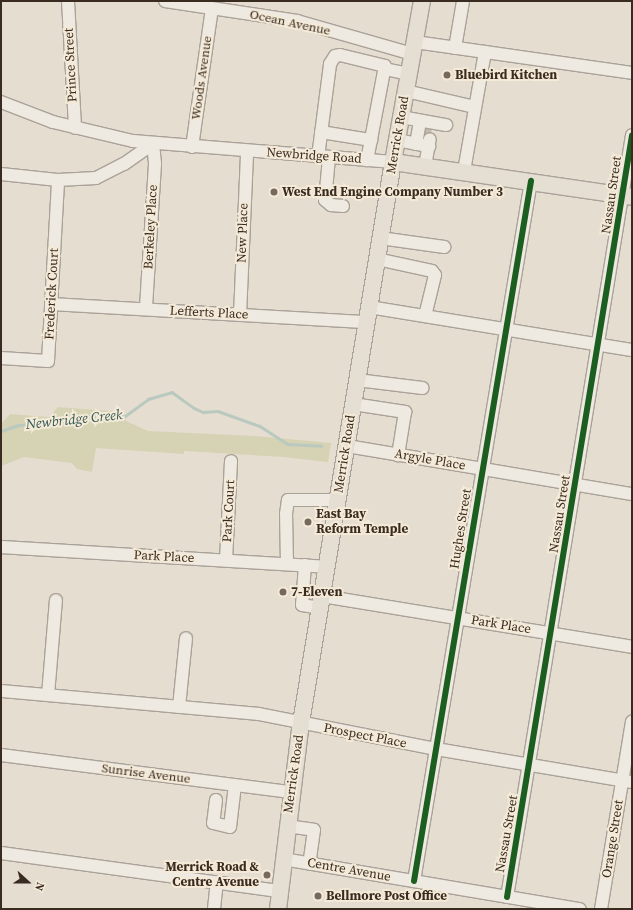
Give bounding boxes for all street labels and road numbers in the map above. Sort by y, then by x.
street label: Ocean Avenue [248,7,332,39]
street label: Prince Street [61,27,81,103]
street label: Woods Avenue [188,35,216,121]
street label: Merrick Road [383,95,413,175]
street label: Newbridge Road [266,145,362,167]
street label: Nassau Street [599,155,625,235]
street label: Berkeley Place [141,184,161,270]
street label: New Place [234,203,252,263]
street label: Frederick Court [42,248,62,340]
street label: Lefferts Place [169,303,249,323]
street label: Merrick Road [331,414,359,494]
street label: Argyle Place [393,446,467,474]
street label: Nassau Street [546,474,574,554]
street label: Park Court [220,479,238,543]
street label: Hughes Street [447,488,475,570]
street label: Park Place [133,548,195,566]
street label: Park Place [470,613,532,637]
street label: Prospect Place [322,720,408,752]
street label: Merrick Road [281,734,307,814]
street label: Sunrise Avenue [101,761,191,787]
street label: Nassau Street [493,794,521,874]
street label: Orange Street [599,799,627,879]
street label: Centre Avenue [306,855,392,885]

